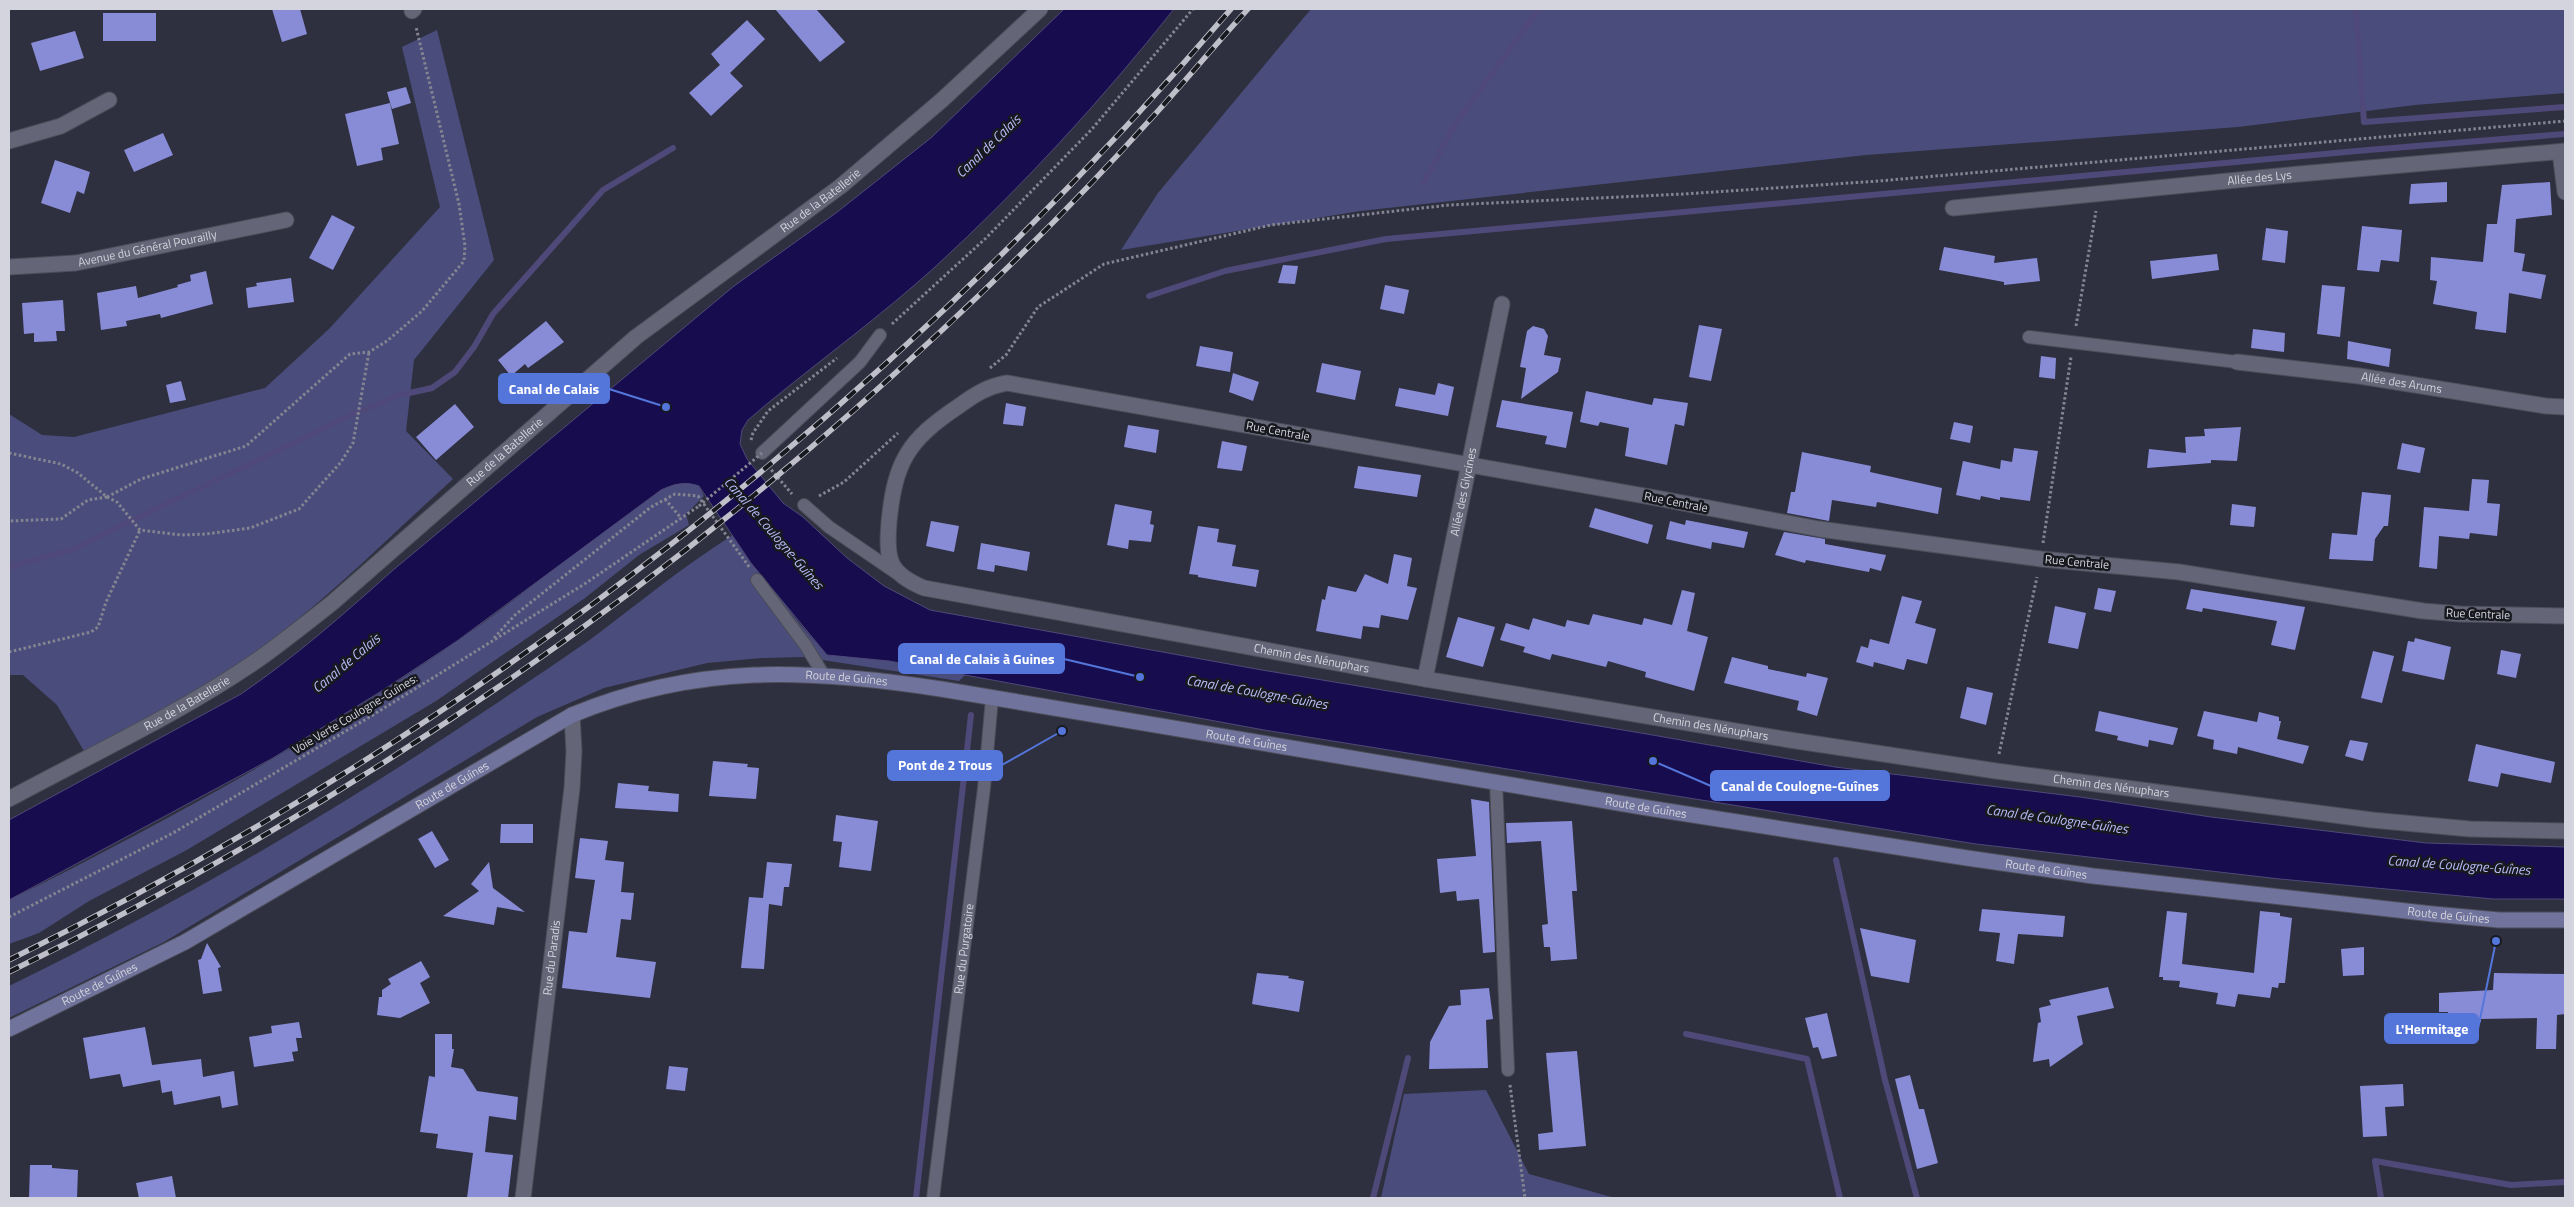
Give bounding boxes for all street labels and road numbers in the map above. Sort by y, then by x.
street label: Rue de la Batellerie [776,163,865,237]
street label: Allée des Lys [2226,165,2293,190]
street label: Avenue du Général Pourailly [76,224,219,271]
street label: Allée des Arums [2360,367,2444,398]
street label: Rue de la Batellerie [461,413,547,491]
street label: Rue Centrale [1245,416,1312,445]
street label: Allée des Glycines [1445,445,1481,538]
street label: Rue Centrale [1643,486,1710,517]
street label: Rue Centrale [2044,549,2110,574]
street label: Rue Centrale [2445,603,2511,624]
street label: Chemin des Nénuphars [1252,638,1371,678]
street label: Route de Guînes [805,665,889,691]
street label: Voie Verte Coulogne-Guînes: [288,669,421,759]
street label: Rue de la Batellerie [140,670,234,735]
street label: Chemin des Nénuphars [1652,707,1770,745]
street label: Route de Guînes [1204,724,1289,756]
street label: Route de Guînes [411,756,493,814]
street label: Chemin des Nénuphars [2052,769,2171,803]
street label: Route de Guînes [1604,791,1689,823]
street label: Route de Guînes [2004,854,2089,884]
street label: Route de Guînes [2407,901,2491,928]
street label: Rue du Purgatoire [948,903,979,995]
street label: Rue du Paradis [537,919,565,996]
street label: Route de Guînes [58,957,141,1011]

